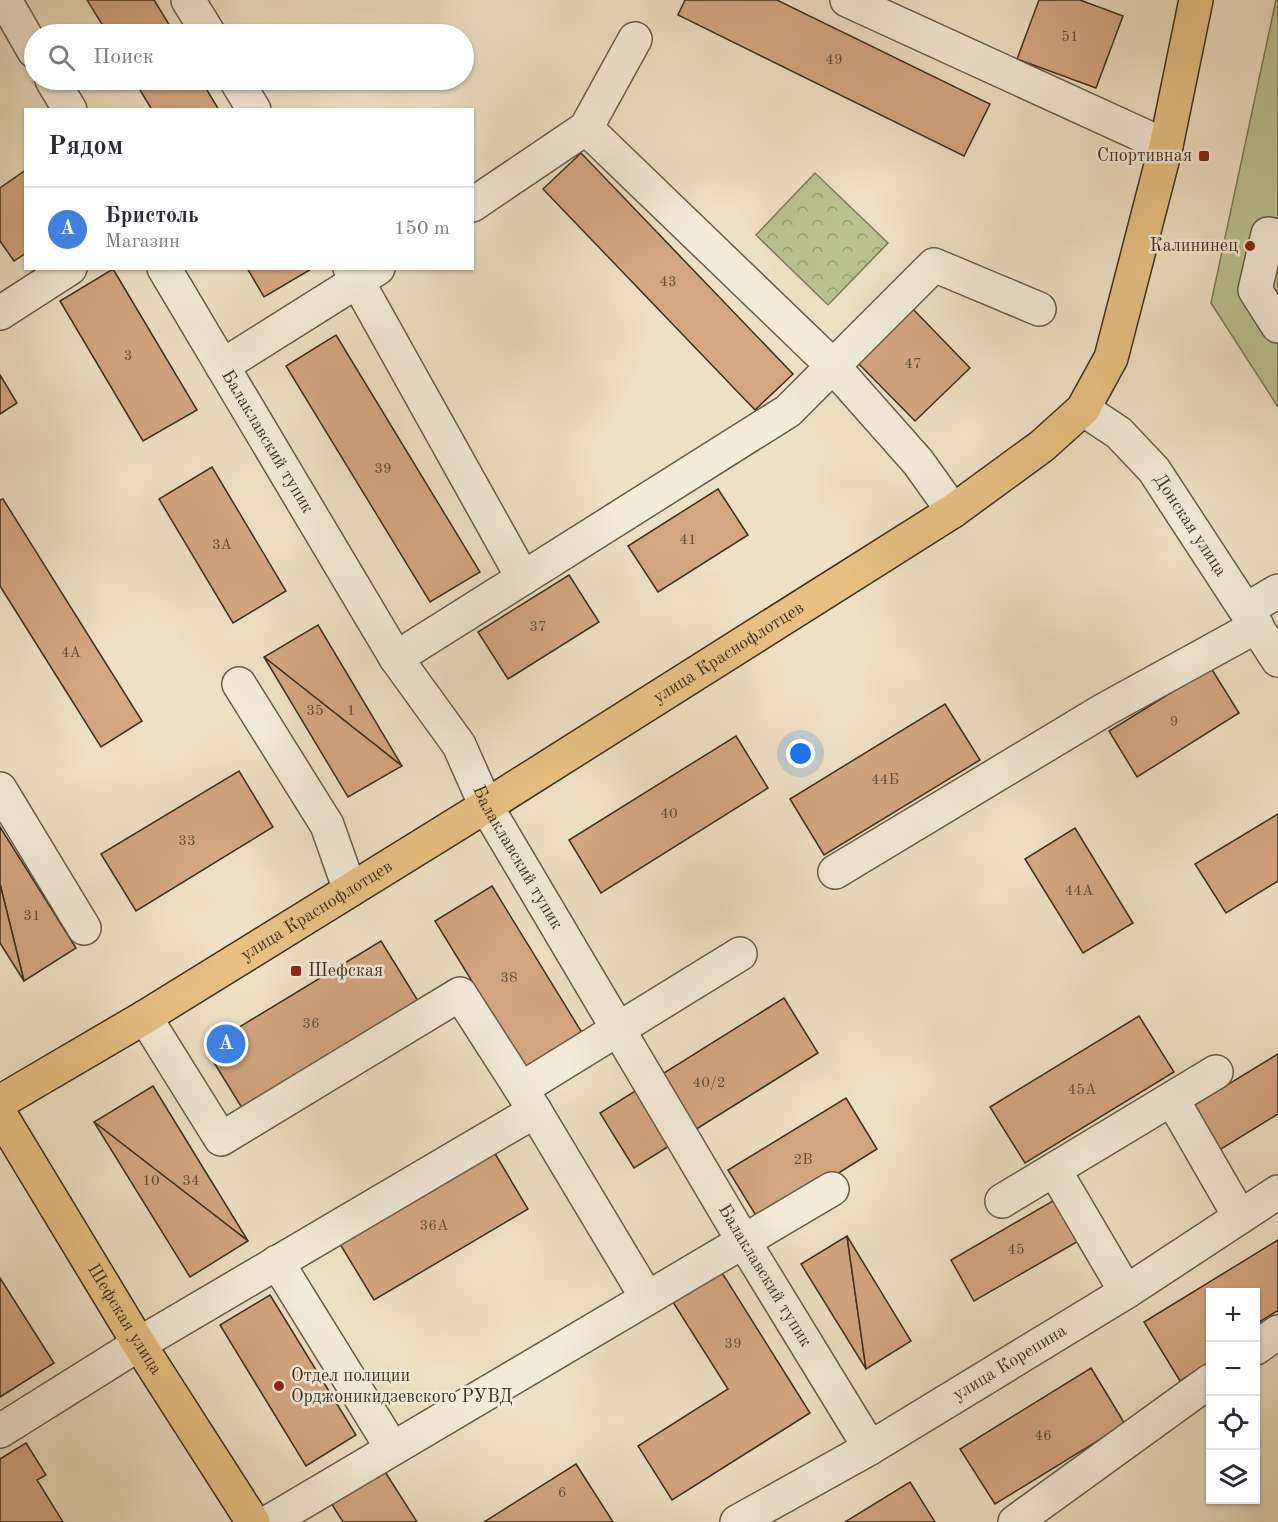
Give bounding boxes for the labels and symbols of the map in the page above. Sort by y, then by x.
house number: 51 [1061,30,1079,45]
house number: 49 [825,53,843,68]
place label: Спортивная [1097,147,1192,165]
marker: Спортивная [1197,149,1211,163]
place label: Калининец [1150,237,1238,255]
marker: Калининец [1243,239,1257,253]
house number: 43 [659,275,677,290]
house number: 3 [124,349,132,364]
house number: 47 [904,357,922,372]
street label: Балаклавский тупик [218,367,317,516]
house number: 39 [374,462,392,477]
street label: Донская улица [1150,471,1230,580]
house number: 41 [679,533,697,548]
house number: 3А [212,538,233,553]
street label: улица Краснофлотцев [650,599,807,707]
house number: 37 [529,620,547,635]
house number: 4А [61,646,82,661]
house number: 35 [306,704,324,719]
house number: 1 [347,704,355,719]
house number: 9 [1170,715,1178,730]
your location [786,739,815,768]
house number: 44Б [871,773,899,788]
street label: Балаклавский тупик [469,783,566,933]
house number: 40 [660,807,678,822]
house number: 33 [178,834,196,849]
street label: улица Краснофлотцев [238,857,396,964]
house number: 44А [1065,884,1094,899]
house number: 31 [23,909,41,924]
place label: Шефская [308,962,383,981]
marker: Шефская [289,964,303,978]
house number: 38 [500,971,518,986]
house number: 36 [302,1017,320,1032]
pin: A [206,1022,246,1066]
house number: 40/2 [693,1076,725,1091]
house number: 45А [1068,1083,1097,1098]
house number: 2В [793,1153,813,1168]
house number: 10 [142,1174,160,1189]
house number: 34 [182,1174,200,1189]
street label: Балаклавский тупик [715,1201,815,1350]
house number: 36А [420,1219,449,1234]
house number: 45 [1007,1243,1025,1258]
street label: Шефская улица [84,1261,165,1378]
street label: улица Корепина [950,1321,1070,1404]
house number: 39 [724,1337,742,1352]
place label: Отдел полиции Орджоникидзевского РУВД [291,1367,513,1406]
marker: Отдел полиции Орджоникидзевского РУВД [272,1379,286,1393]
house number: 46 [1034,1429,1052,1444]
house number: 6 [558,1486,566,1501]

